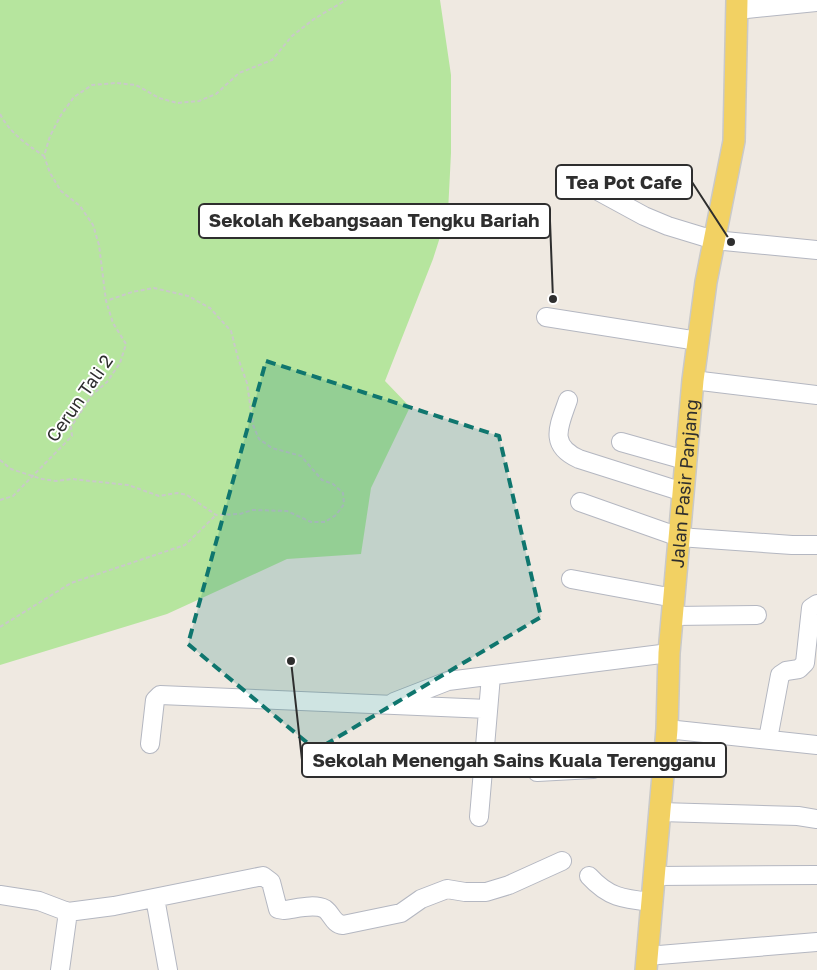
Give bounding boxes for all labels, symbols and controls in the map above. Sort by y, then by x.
callout: Tea Pot Cafe [556,165,692,199]
text: Tea Pot Cafe [566,170,682,193]
callout: Sekolah Kebangsaan Tengku Bariah [199,204,550,238]
text: Sekolah Kebangsaan Tengku Bariah [209,208,539,231]
street label: Cerun Tali 2 [41,350,117,446]
street label: Jalan Pasir Panjang [666,398,702,569]
callout: Sekolah Menengah Sains Kuala Terengganu [302,743,726,777]
text: Sekolah Menengah Sains Kuala Terengganu [312,748,716,771]

